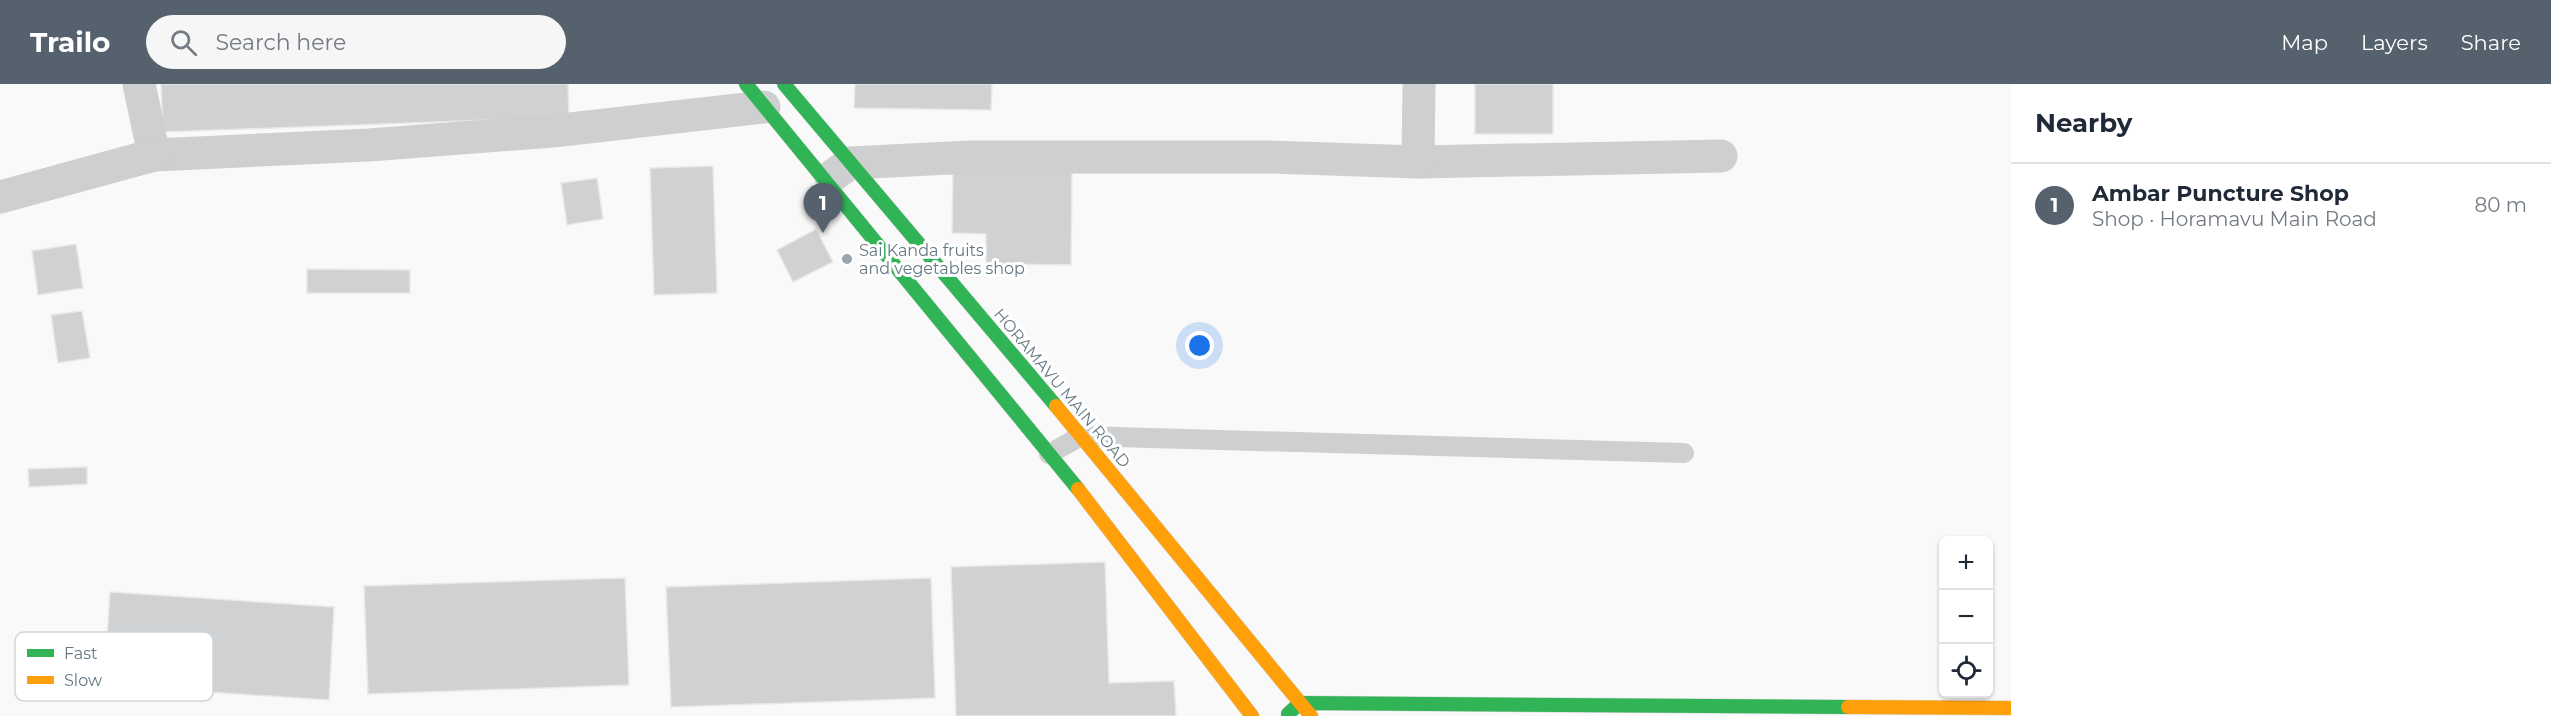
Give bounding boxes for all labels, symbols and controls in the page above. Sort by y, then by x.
search box [146,15,566,69]
text: Trailo [30,25,110,59]
icon: search [167,26,200,59]
text: Search here [215,29,346,56]
text: Map [2281,30,2328,55]
text: Layers [2361,30,2428,55]
text: Share [2461,30,2521,55]
text: Nearby [2035,107,2132,139]
text: Ambar Puncture Shop [2092,180,2349,207]
pin: 1 [804,184,842,233]
text: 1 [2051,193,2058,217]
text: 80 m [2475,193,2527,217]
text: Shop · Horamavu Main Road [2092,207,2377,231]
place label: Sai Kanda fruits and vegetables shop [859,241,1025,278]
marker: Sai Kanda fruits and vegetables shop [840,252,854,266]
street label: HORAMAVU MAIN ROAD [990,305,1134,471]
your location [1185,331,1214,360]
map controls [1939,536,1993,698]
button: + [1939,536,1993,590]
button: − [1939,590,1993,644]
legend [15,632,213,701]
text: Fast [64,644,98,663]
button: locate [1939,644,1993,698]
text: Slow [64,671,102,690]

